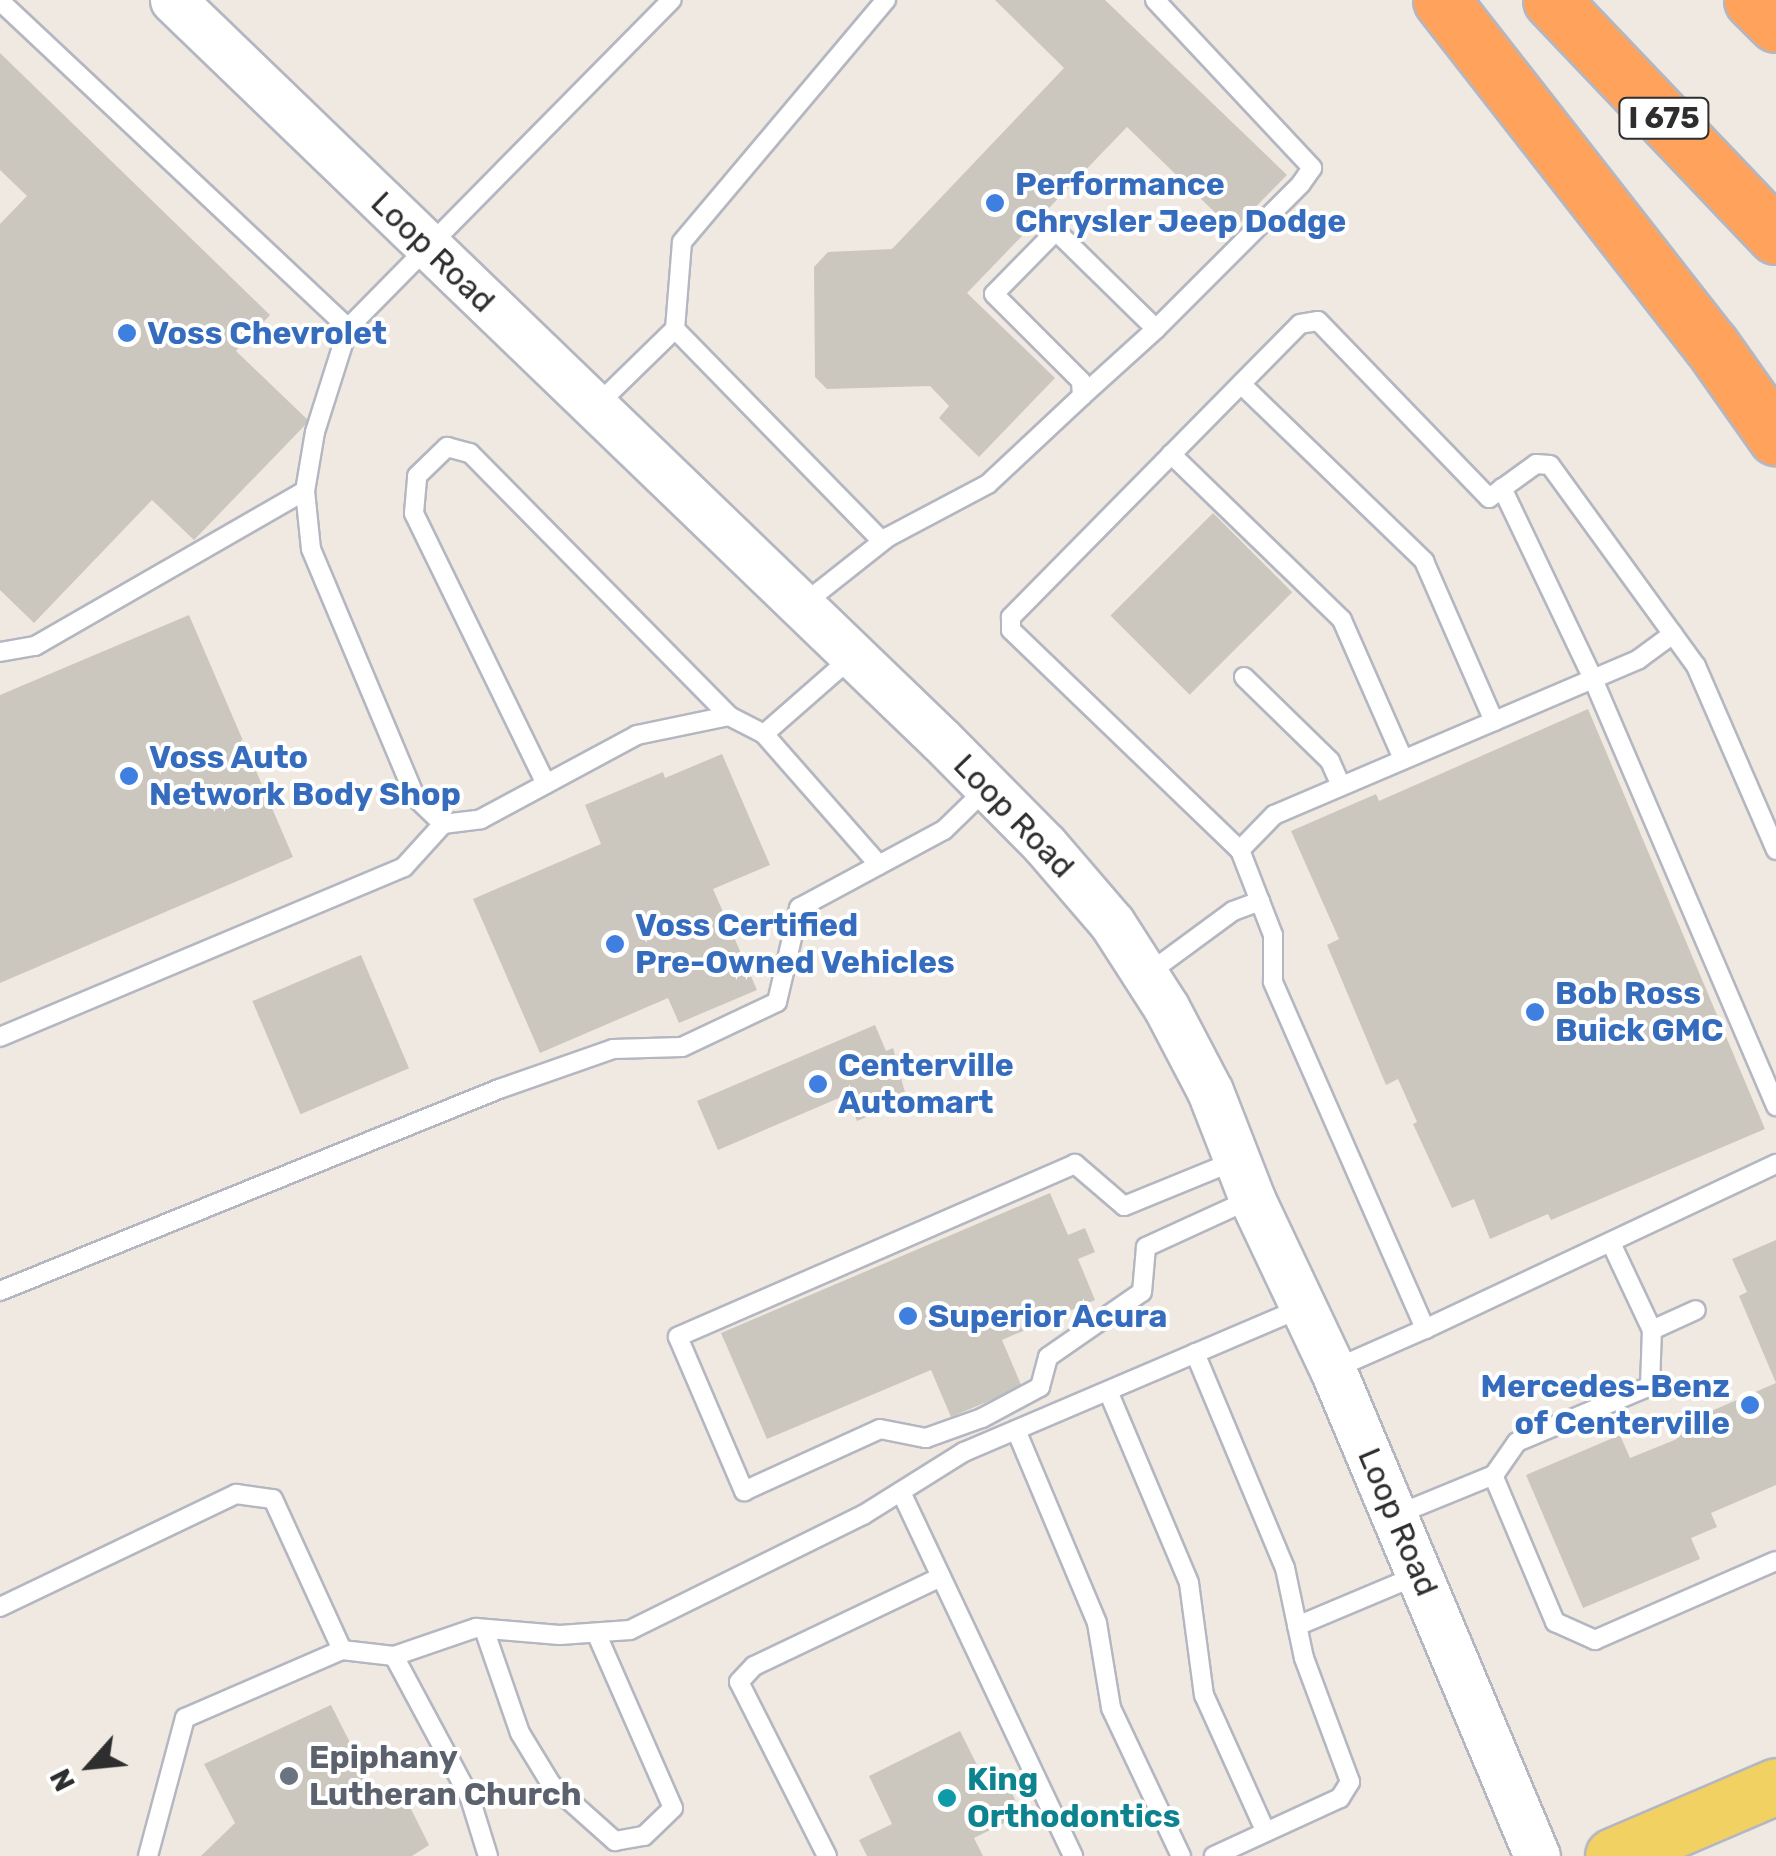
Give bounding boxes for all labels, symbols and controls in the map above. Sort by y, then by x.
road number: I 675 [1616,93,1712,143]
place label: Performance Chrysler Jeep Dodge [1015,166,1347,241]
street label: Loop Road [363,184,503,320]
marker: Performance Chrysler Jeep Dodge [984,192,1006,214]
place label: Voss Chevrolet [147,314,387,352]
marker: Voss Chevrolet [116,322,138,344]
place label: Voss Auto Network Body Shop [149,739,462,814]
street label: Loop Road [946,746,1082,886]
marker: Voss Auto Network Body Shop [118,765,140,787]
place label: Voss Certified Pre-Owned Vehicles [635,907,956,982]
marker: Voss Certified Pre-Owned Vehicles [604,933,626,955]
place label: Bob Ross Buick GMC [1555,975,1724,1050]
marker: Bob Ross Buick GMC [1524,1001,1546,1023]
place label: Centerville Automart [838,1047,1014,1122]
marker: Centerville Automart [807,1073,829,1095]
place label: Superior Acura [928,1297,1169,1335]
marker: Superior Acura [897,1305,919,1327]
place label: Mercedes-Benz of Centerville [1481,1368,1730,1443]
marker: Mercedes-Benz of Centerville [1739,1394,1761,1416]
street label: Loop Road [1350,1442,1446,1602]
north arrow [40,1716,140,1816]
place label: Epiphany Lutheran Church [309,1739,581,1814]
place label: King Orthodontics [967,1761,1180,1836]
text: N [44,1763,82,1796]
marker: Epiphany Lutheran Church [278,1765,300,1787]
marker: King Orthodontics [936,1787,958,1809]

